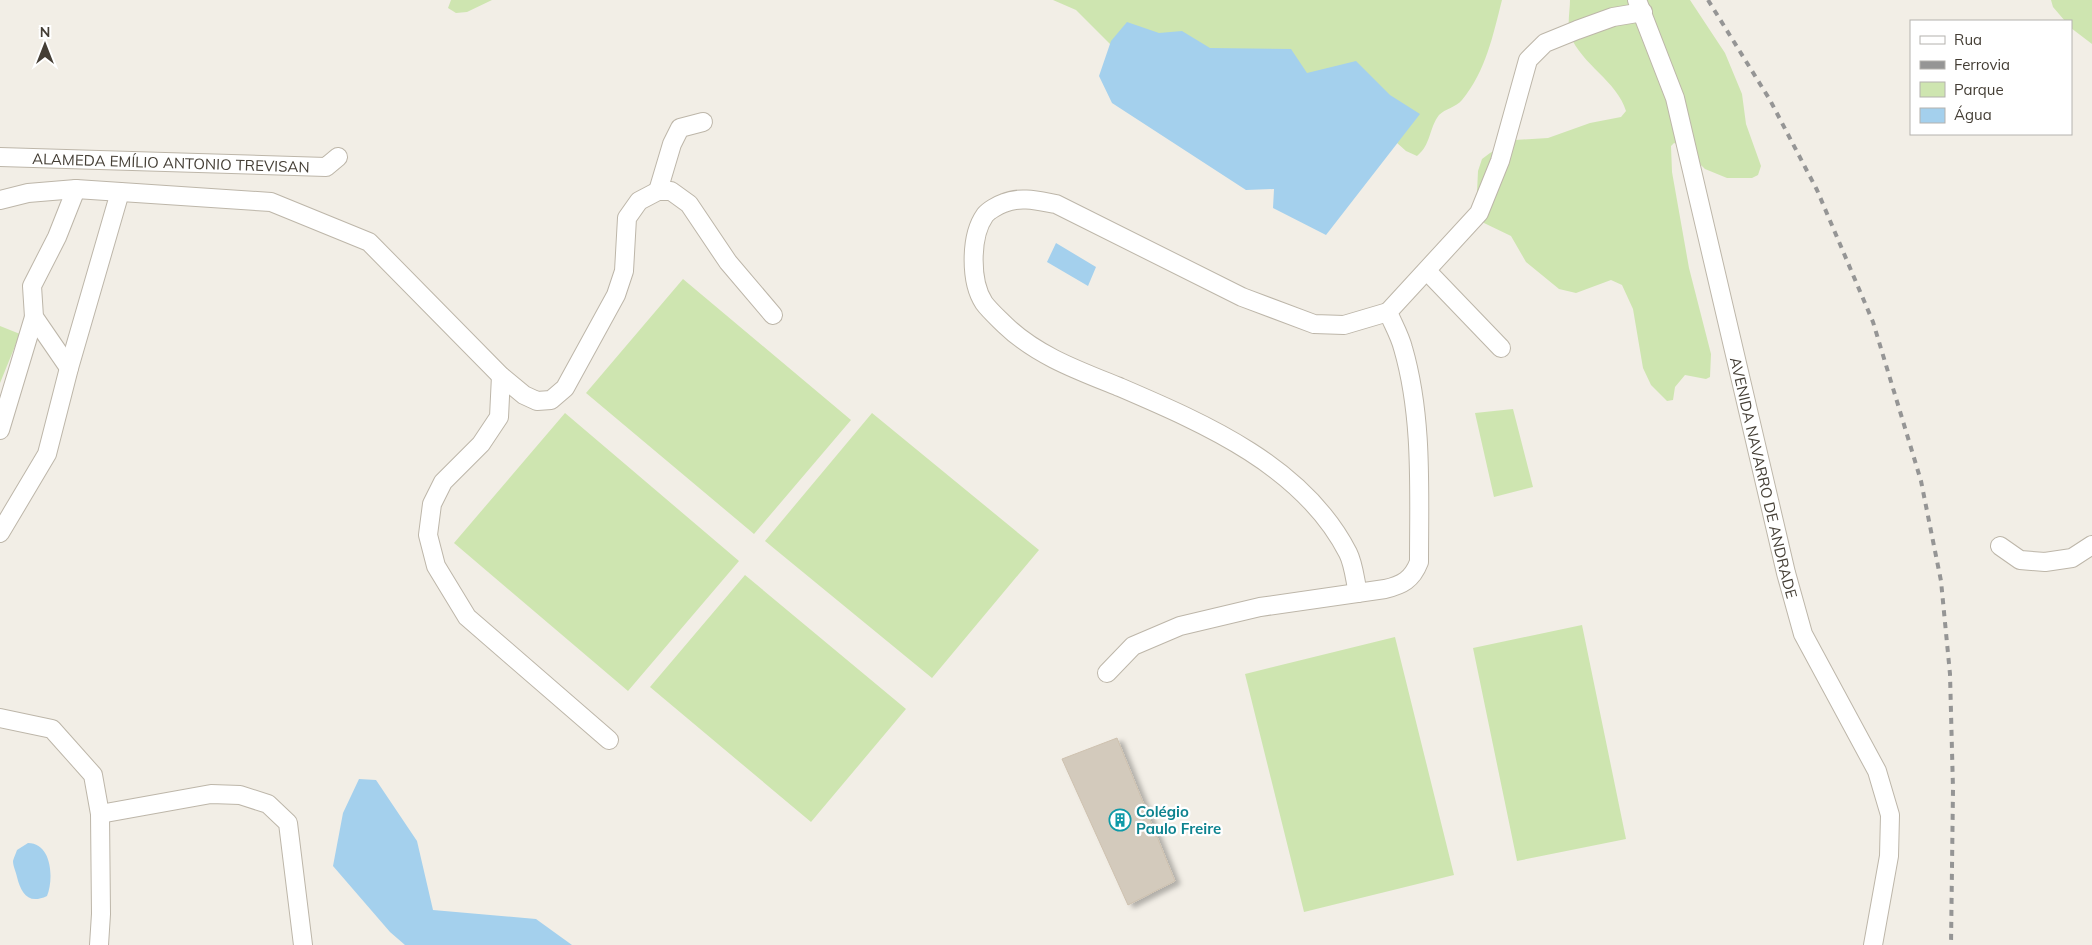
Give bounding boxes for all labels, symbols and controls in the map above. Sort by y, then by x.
north arrow [20,20,70,70]
legend [1910,20,2072,135]
text: N [40,23,50,41]
text: Rua [1954,30,1982,49]
text: Ferrovia [1954,55,2010,74]
text: Parque [1954,80,2004,99]
text: Água [1954,105,1992,124]
street label: ALAMEDA EMÍLIO ANTONIO TREVISAN [32,148,310,176]
street label: AVENIDA NAVARRO DE ANDRADE [1726,355,1802,601]
place label: Colégio Paulo Freire [1136,802,1221,838]
building icon: Colégio Paulo Freire [1108,808,1132,832]

